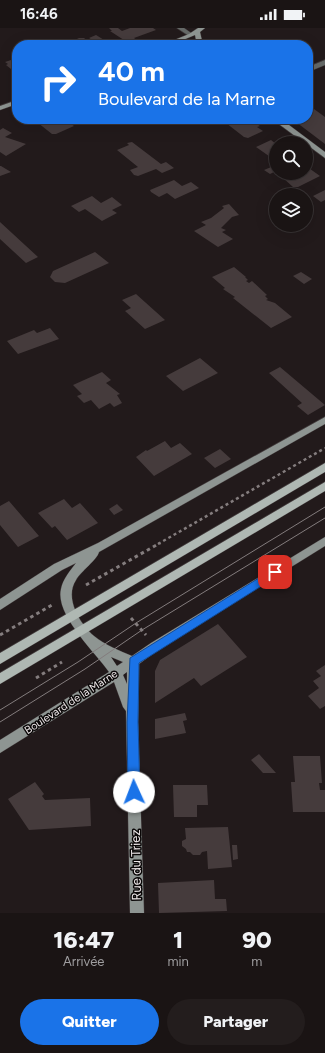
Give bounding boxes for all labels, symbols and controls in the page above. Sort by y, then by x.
text: 16:46 [20,5,58,23]
text: 40 m [98,54,165,88]
icon: right [32,56,84,108]
text: Boulevard de la Marne [98,88,275,110]
map controls [269,136,313,232]
button: search [269,136,313,180]
button: layers [269,188,313,232]
pin [258,555,292,589]
icon: arrive [264,561,286,583]
street label: Boulevard de la Marne [22,667,120,737]
position arrow [113,771,155,813]
street label: Rue du Triez [128,829,144,901]
text: 16:47 [53,925,114,954]
text: 1 [173,925,183,954]
text: 90 [242,925,272,954]
text: Arrivée [63,954,104,969]
text: min [167,954,189,969]
text: m [251,954,262,969]
button: Quitter [20,999,159,1045]
button: Partager [167,999,305,1045]

